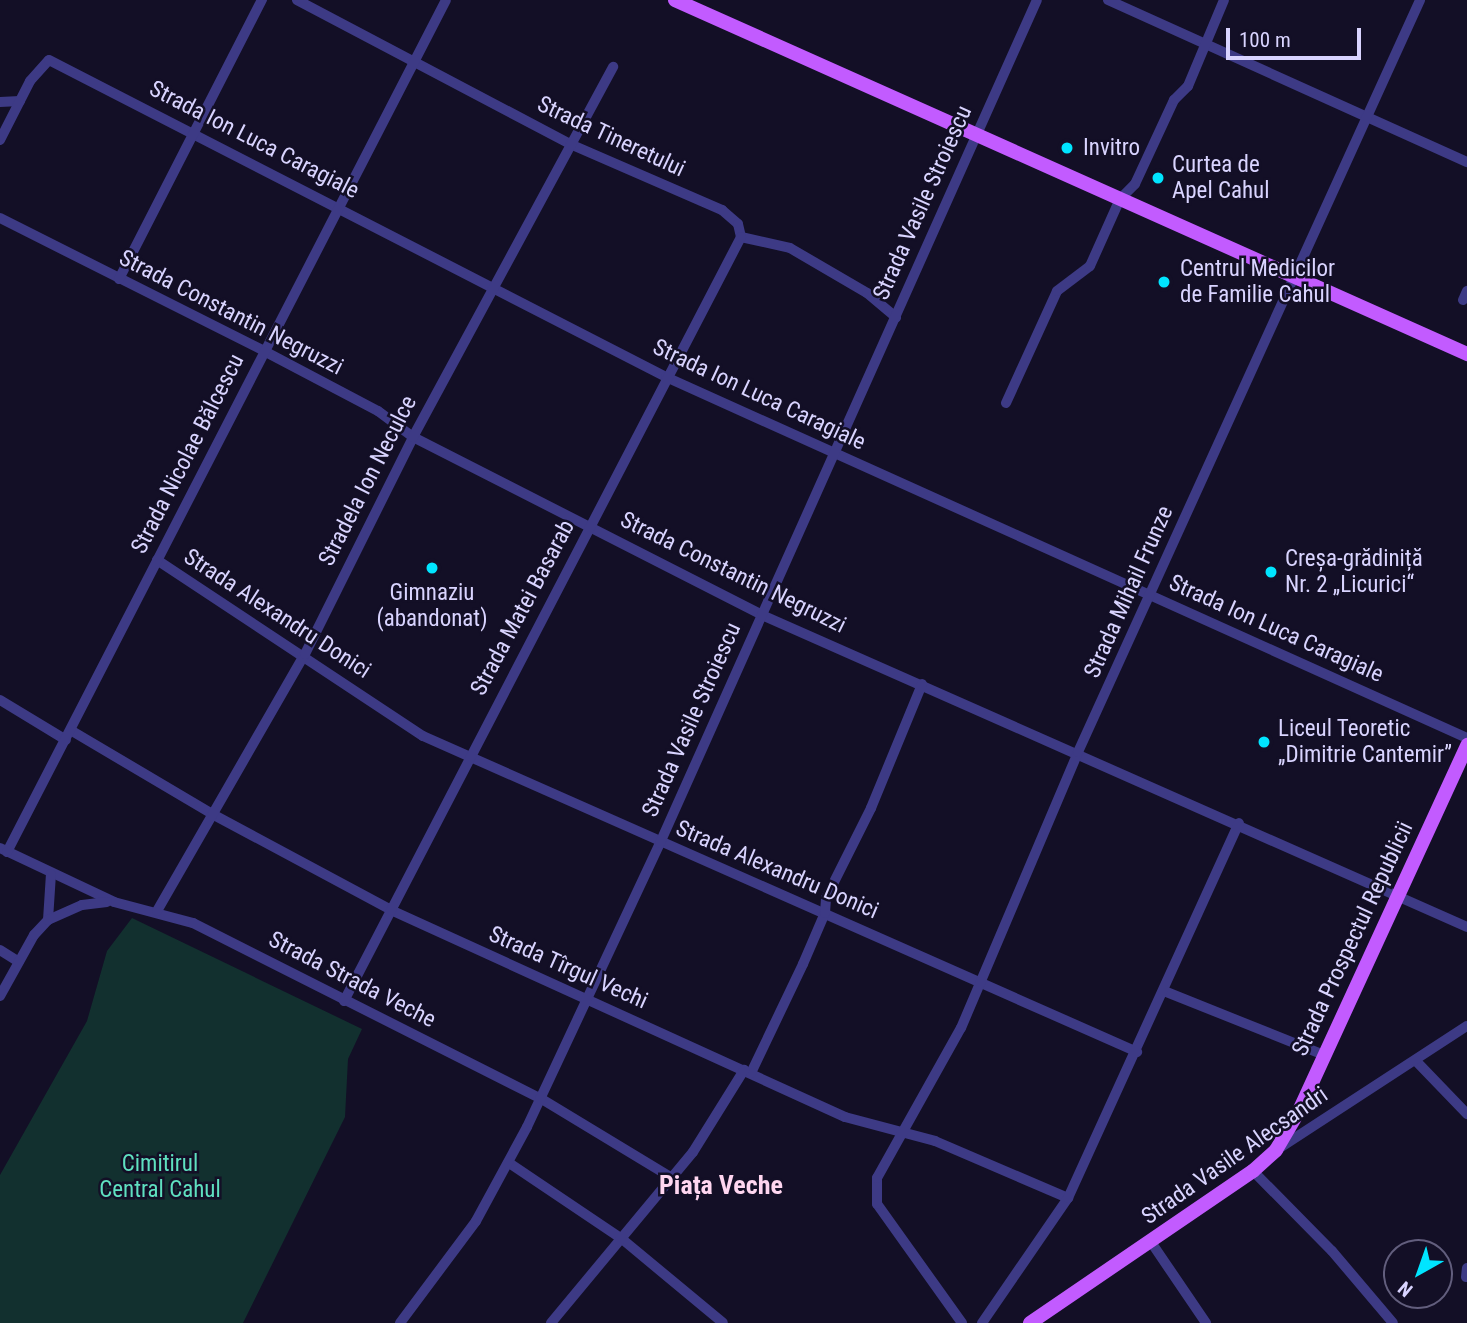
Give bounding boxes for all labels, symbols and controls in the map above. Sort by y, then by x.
scale bar [1229,14,1364,58]
text: 100 m [1239,28,1291,52]
street label: Strada Ion Luca Caragiale [145,75,363,205]
street label: Strada Tineretului [533,91,689,183]
street label: Strada Vasile Stroiescu [868,102,978,304]
place label: Invitro [1083,134,1140,162]
marker: Invitro [1057,138,1077,158]
place label: Curtea de Apel Cahul [1172,151,1270,205]
marker: Curtea de Apel Cahul [1150,170,1166,186]
street label: Strada Constantin Negruzzi [114,244,348,382]
place label: Centrul Medicilor de Familie Cahul [1180,255,1335,309]
marker: Centrul Medicilor de Familie Cahul [1154,272,1174,292]
street label: Strada Ion Luca Caragiale [648,334,870,456]
street label: Strada Nicolae Bălcescu [126,349,250,559]
street label: Stradela Ion Neculce [313,391,423,571]
street label: Strada Mihail Frunze [1079,502,1179,682]
street label: Strada Constantin Negruzzi [616,506,850,640]
street label: Strada Matei Basarab [465,516,581,700]
street label: Strada Alexandru Donici [178,543,376,685]
place label: Creșa-grădiniță Nr. 2 „Licurici“ [1285,545,1423,599]
marker: Gimnaziu (abandonat) [424,560,440,576]
marker: Creșa-grădiniță Nr. 2 „Licurici“ [1263,564,1279,580]
street label: Strada Ion Luca Caragiale [1165,569,1387,689]
place label: Gimnaziu (abandonat) [377,579,487,633]
street label: Strada Vasile Stroiescu [637,619,747,821]
place label: Liceul Teoretic „Dimitrie Cantemir” [1278,715,1452,769]
marker: Liceul Teoretic „Dimitrie Cantemir” [1256,734,1272,750]
street label: Strada Alexandru Donici [672,815,882,925]
street label: Strada Prospectul Republicii [1287,817,1419,1061]
street label: Strada Tîrgul Vechi [484,921,652,1015]
street label: Strada Strada Veche [264,926,440,1034]
street label: Strada Vasile Alecsandri [1137,1081,1333,1231]
park label: Cimitirul Central Cahul [99,1150,221,1204]
district label: Piața Veche [659,1170,783,1202]
north arrow [1383,1239,1453,1309]
text: N [1394,1276,1417,1301]

